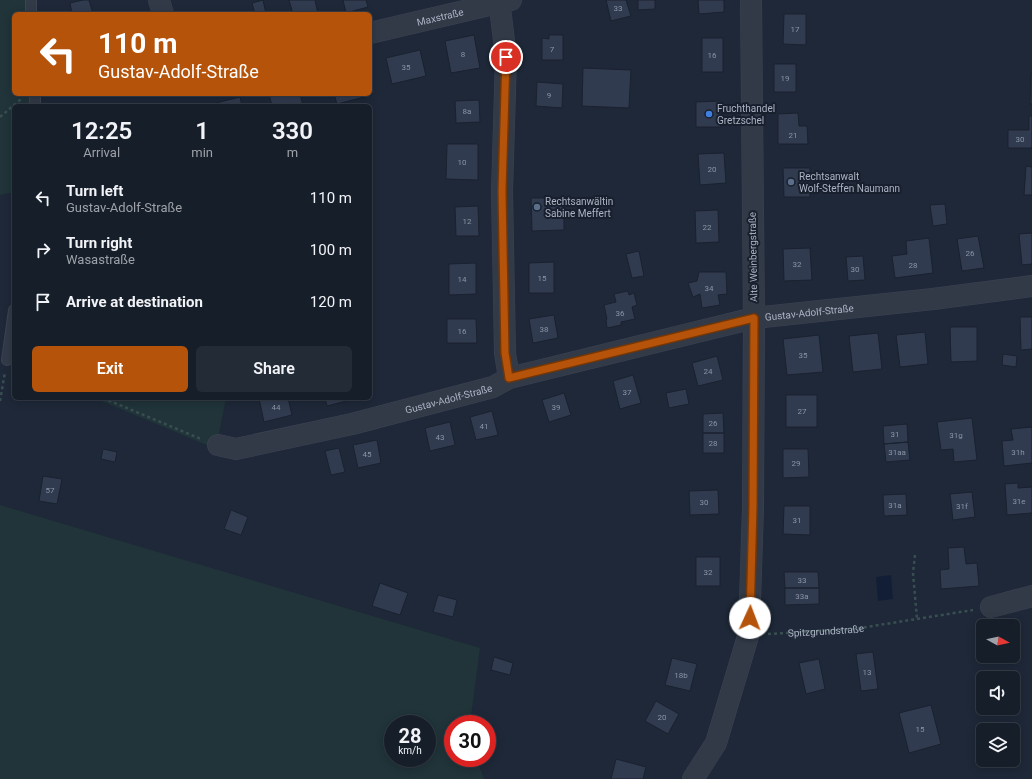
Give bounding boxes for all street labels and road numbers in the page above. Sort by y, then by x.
street label: Maxstraße [416,6,464,27]
street label: Alte Weinbergstraße [747,212,759,302]
street label: Gustav-Adolf-Straße [764,302,854,322]
street label: Gustav-Adolf-Straße [404,382,493,415]
street label: Spitzgrundstraße [788,622,865,638]

